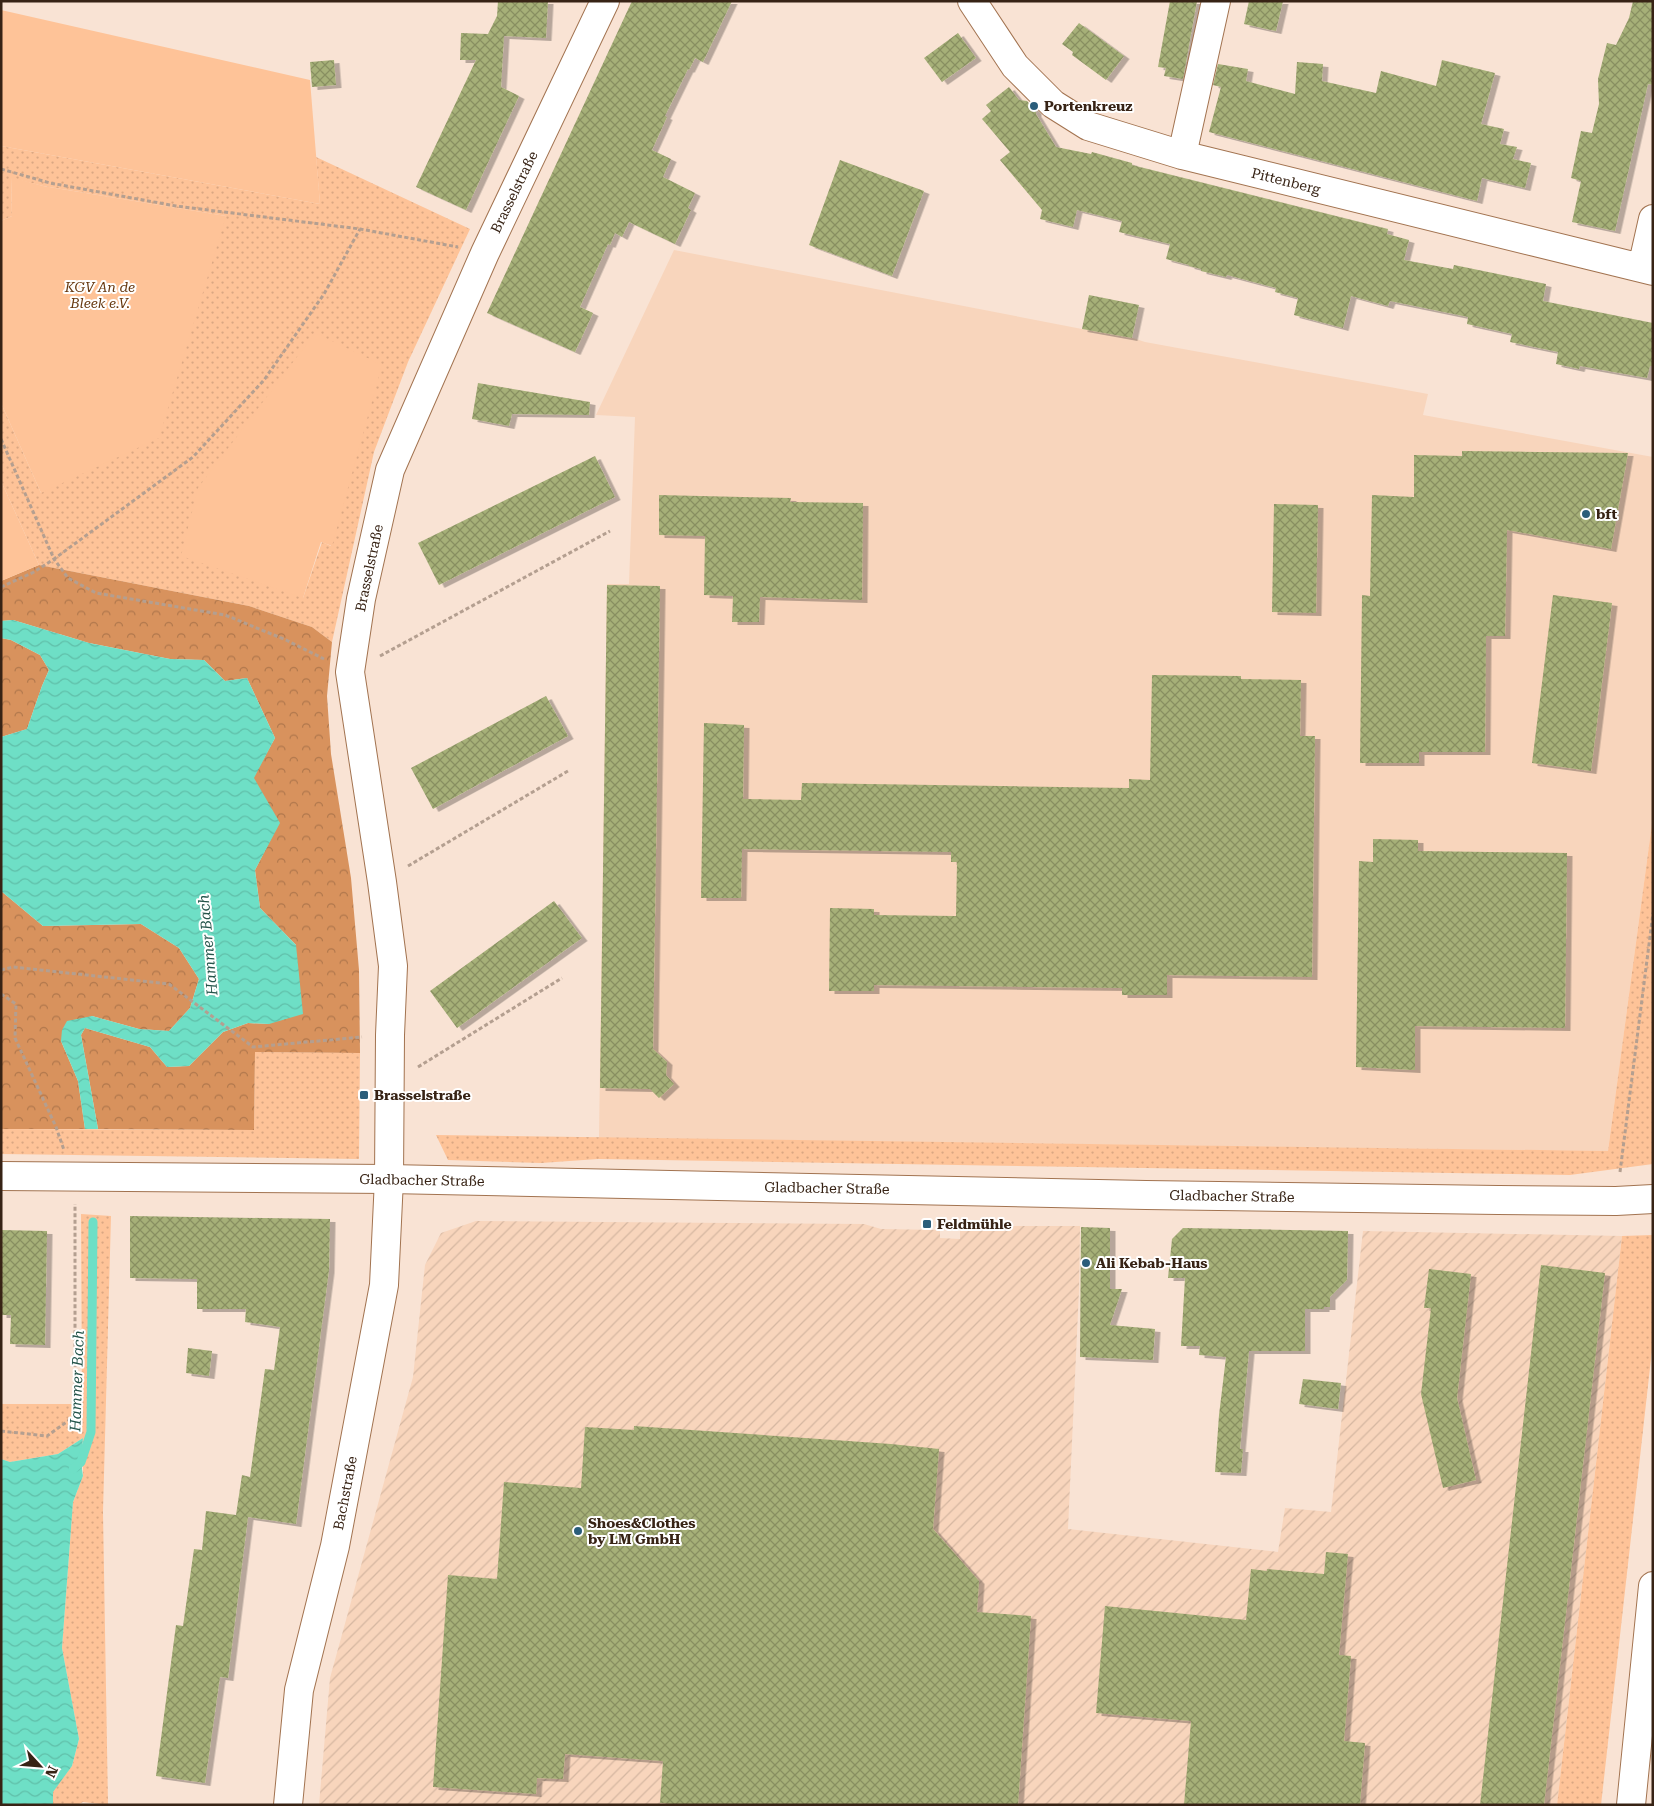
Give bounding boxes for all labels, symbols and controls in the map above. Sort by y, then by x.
place label: Portenkreuz [1044,98,1133,114]
marker: Portenkreuz [1028,100,1040,112]
street label: Brasselstraße [487,148,541,236]
street label: Pittenberg [1250,165,1322,197]
park label: KGV An de Bleek e.V. [64,279,135,311]
place label: bft [1596,506,1618,522]
marker: bft [1580,508,1592,520]
street label: Brasselstraße [352,522,386,613]
water label: Hammer Bach [195,894,221,997]
place label: Brasselstraße [374,1087,471,1103]
marker: Brasselstraße [358,1089,370,1101]
street label: Gladbacher Straße [359,1171,485,1189]
street label: Gladbacher Straße [764,1179,890,1197]
street label: Gladbacher Straße [1169,1187,1295,1205]
place label: Feldmühle [937,1216,1012,1232]
marker: Feldmühle [921,1218,933,1230]
place label: Ali Kebab-Haus [1096,1255,1208,1271]
marker: Ali Kebab-Haus [1080,1257,1092,1269]
water label: Hammer Bach [66,1330,88,1433]
street label: Bachstraße [330,1454,360,1531]
place label: Shoes&Clothes by LM GmbH [588,1515,695,1547]
marker: Shoes&Clothes by LM GmbH [572,1525,584,1537]
north arrow [15,1741,65,1791]
text: N [42,1763,61,1780]

